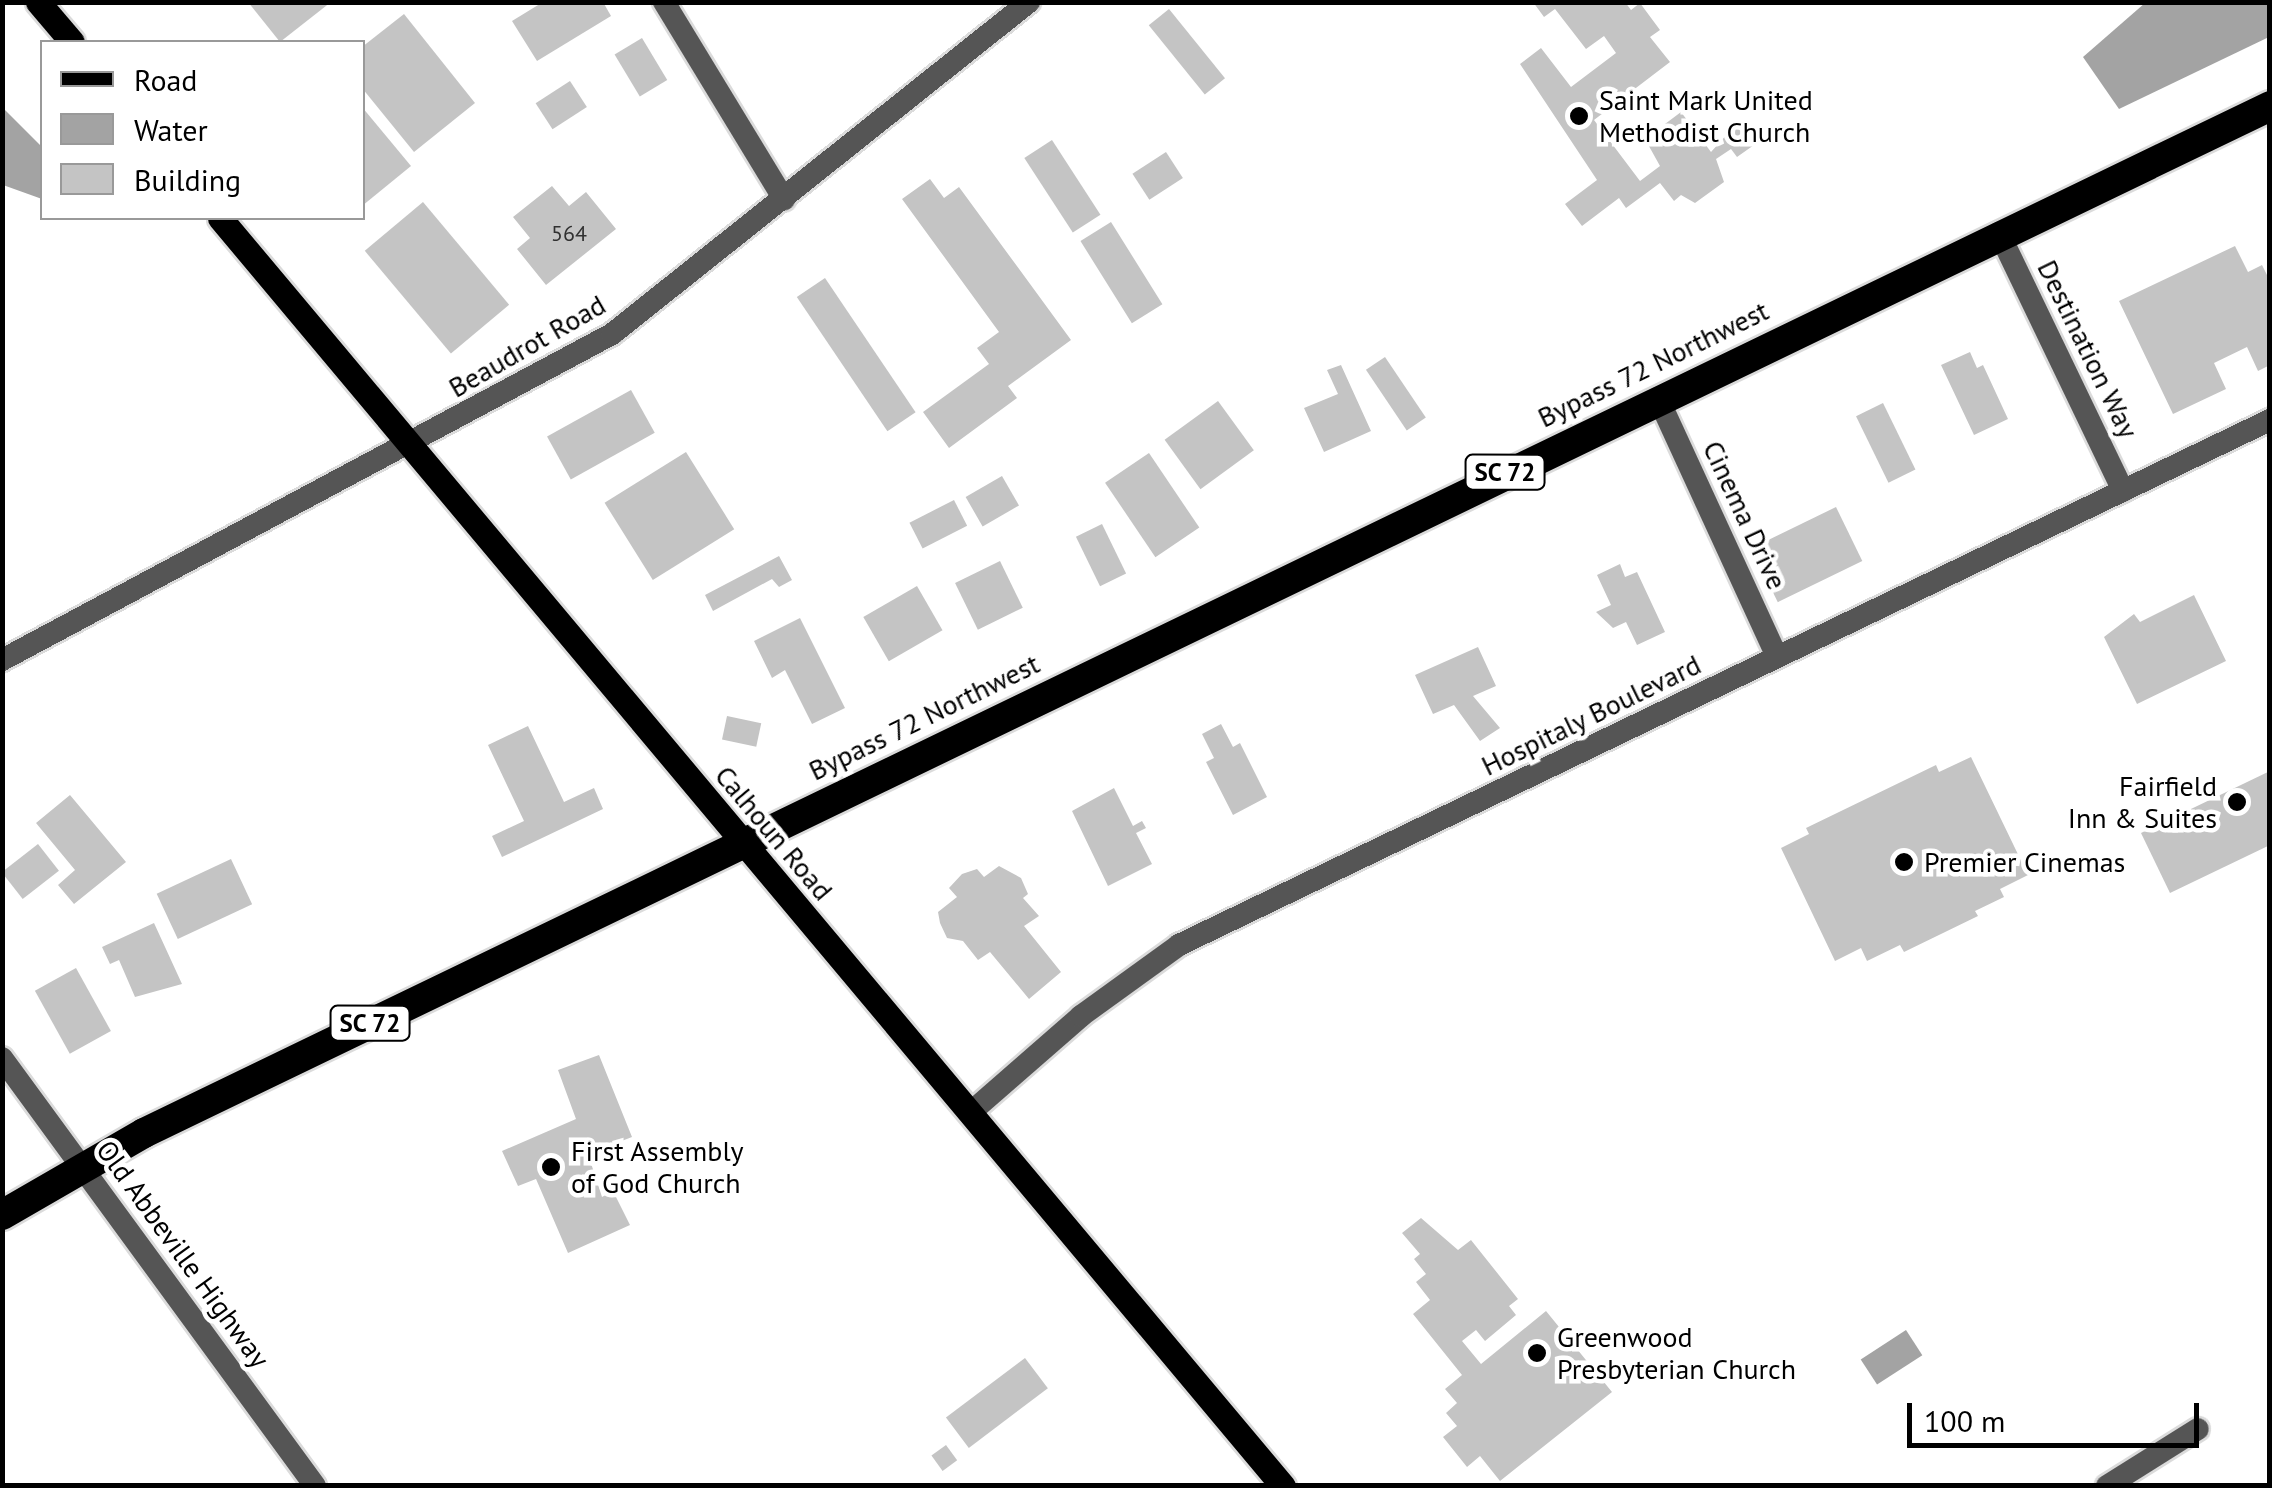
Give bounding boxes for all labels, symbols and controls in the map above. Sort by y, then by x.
legend [40,40,365,220]
text: Road [134,60,198,99]
place label: Saint Mark United Methodist Church [1599,83,1814,149]
marker: Saint Mark United Methodist Church [1568,105,1590,127]
text: Water [134,110,208,149]
text: Building [134,160,241,199]
house number: 564 [551,221,587,247]
street label: Destination Way [2030,254,2146,444]
street label: Beaudrot Road [443,288,611,404]
street label: Bypass 72 Northwest [1532,294,1774,434]
street label: Cinema Drive [1696,435,1794,595]
road number: SC 72 [1462,452,1548,492]
street label: Bypass 72 Northwest [803,647,1045,787]
street label: Hospitaly Boulevard [1476,647,1706,783]
street label: Calhoun Road [708,759,840,907]
place label: Fairfield Inn & Suites [2068,769,2217,835]
marker: Fairfield Inn & Suites [2226,791,2248,813]
place label: Premier Cinemas [1924,845,2125,879]
marker: Premier Cinemas [1893,851,1915,873]
road number: SC 72 [328,1003,412,1043]
street label: Old Abbeville Highway [89,1134,277,1374]
place label: First Assembly of God Church [571,1134,745,1200]
marker: First Assembly of God Church [540,1156,562,1178]
place label: Greenwood Presbyterian Church [1557,1320,1796,1386]
marker: Greenwood Presbyterian Church [1526,1342,1548,1364]
scale bar [1912,1383,2204,1445]
text: 100 m [1924,1401,2005,1440]

